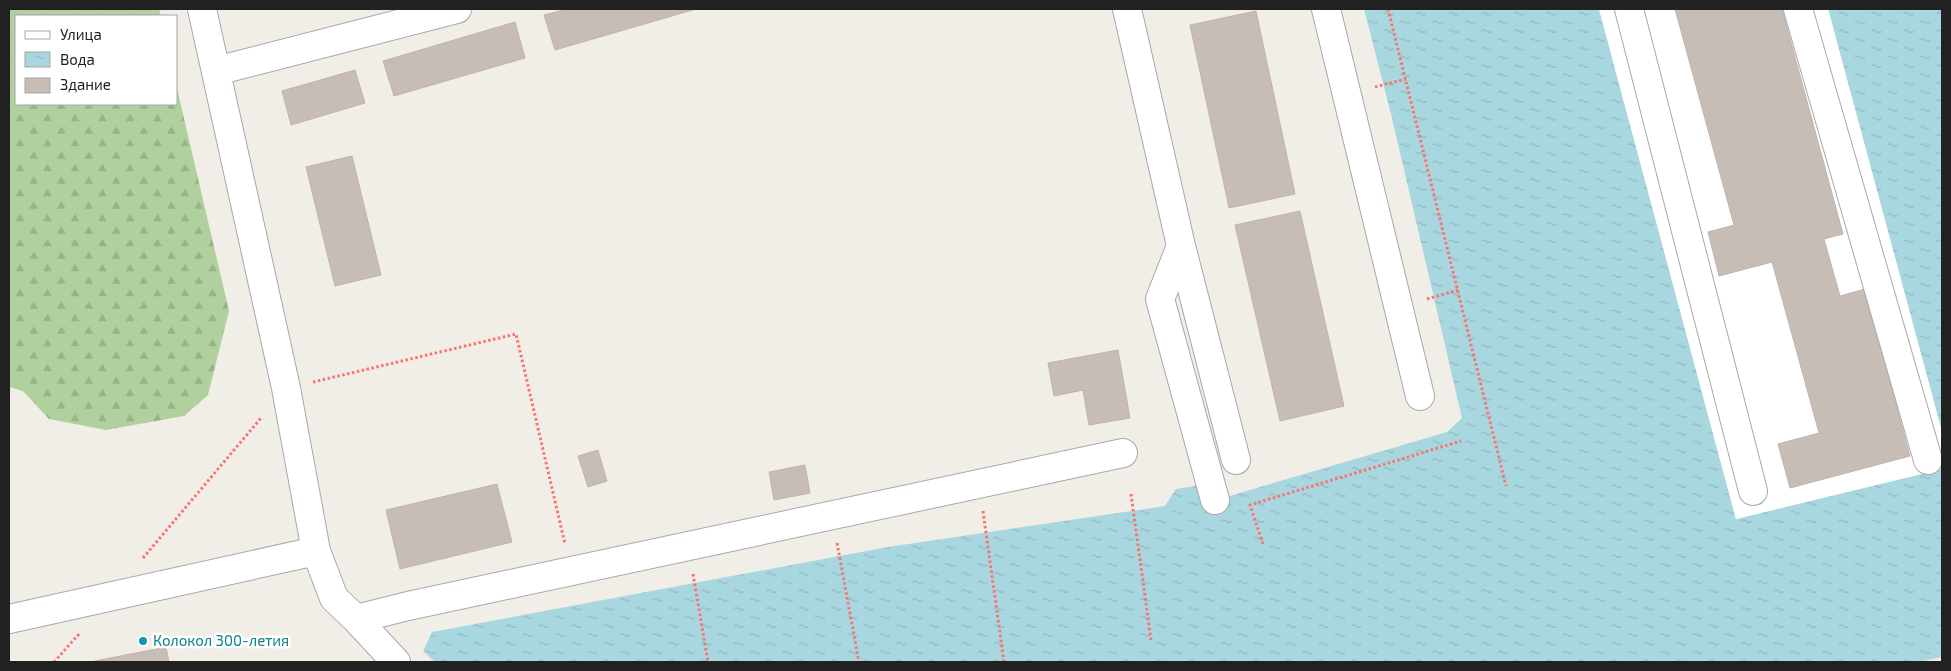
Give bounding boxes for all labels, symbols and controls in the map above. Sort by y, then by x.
legend [15,15,178,105]
text: Улица [60,25,102,43]
text: Вода [60,50,95,68]
text: Здание [60,75,111,93]
place label: Колокол 300-летия [153,631,289,649]
marker: Колокол 300-летия [137,635,149,647]

